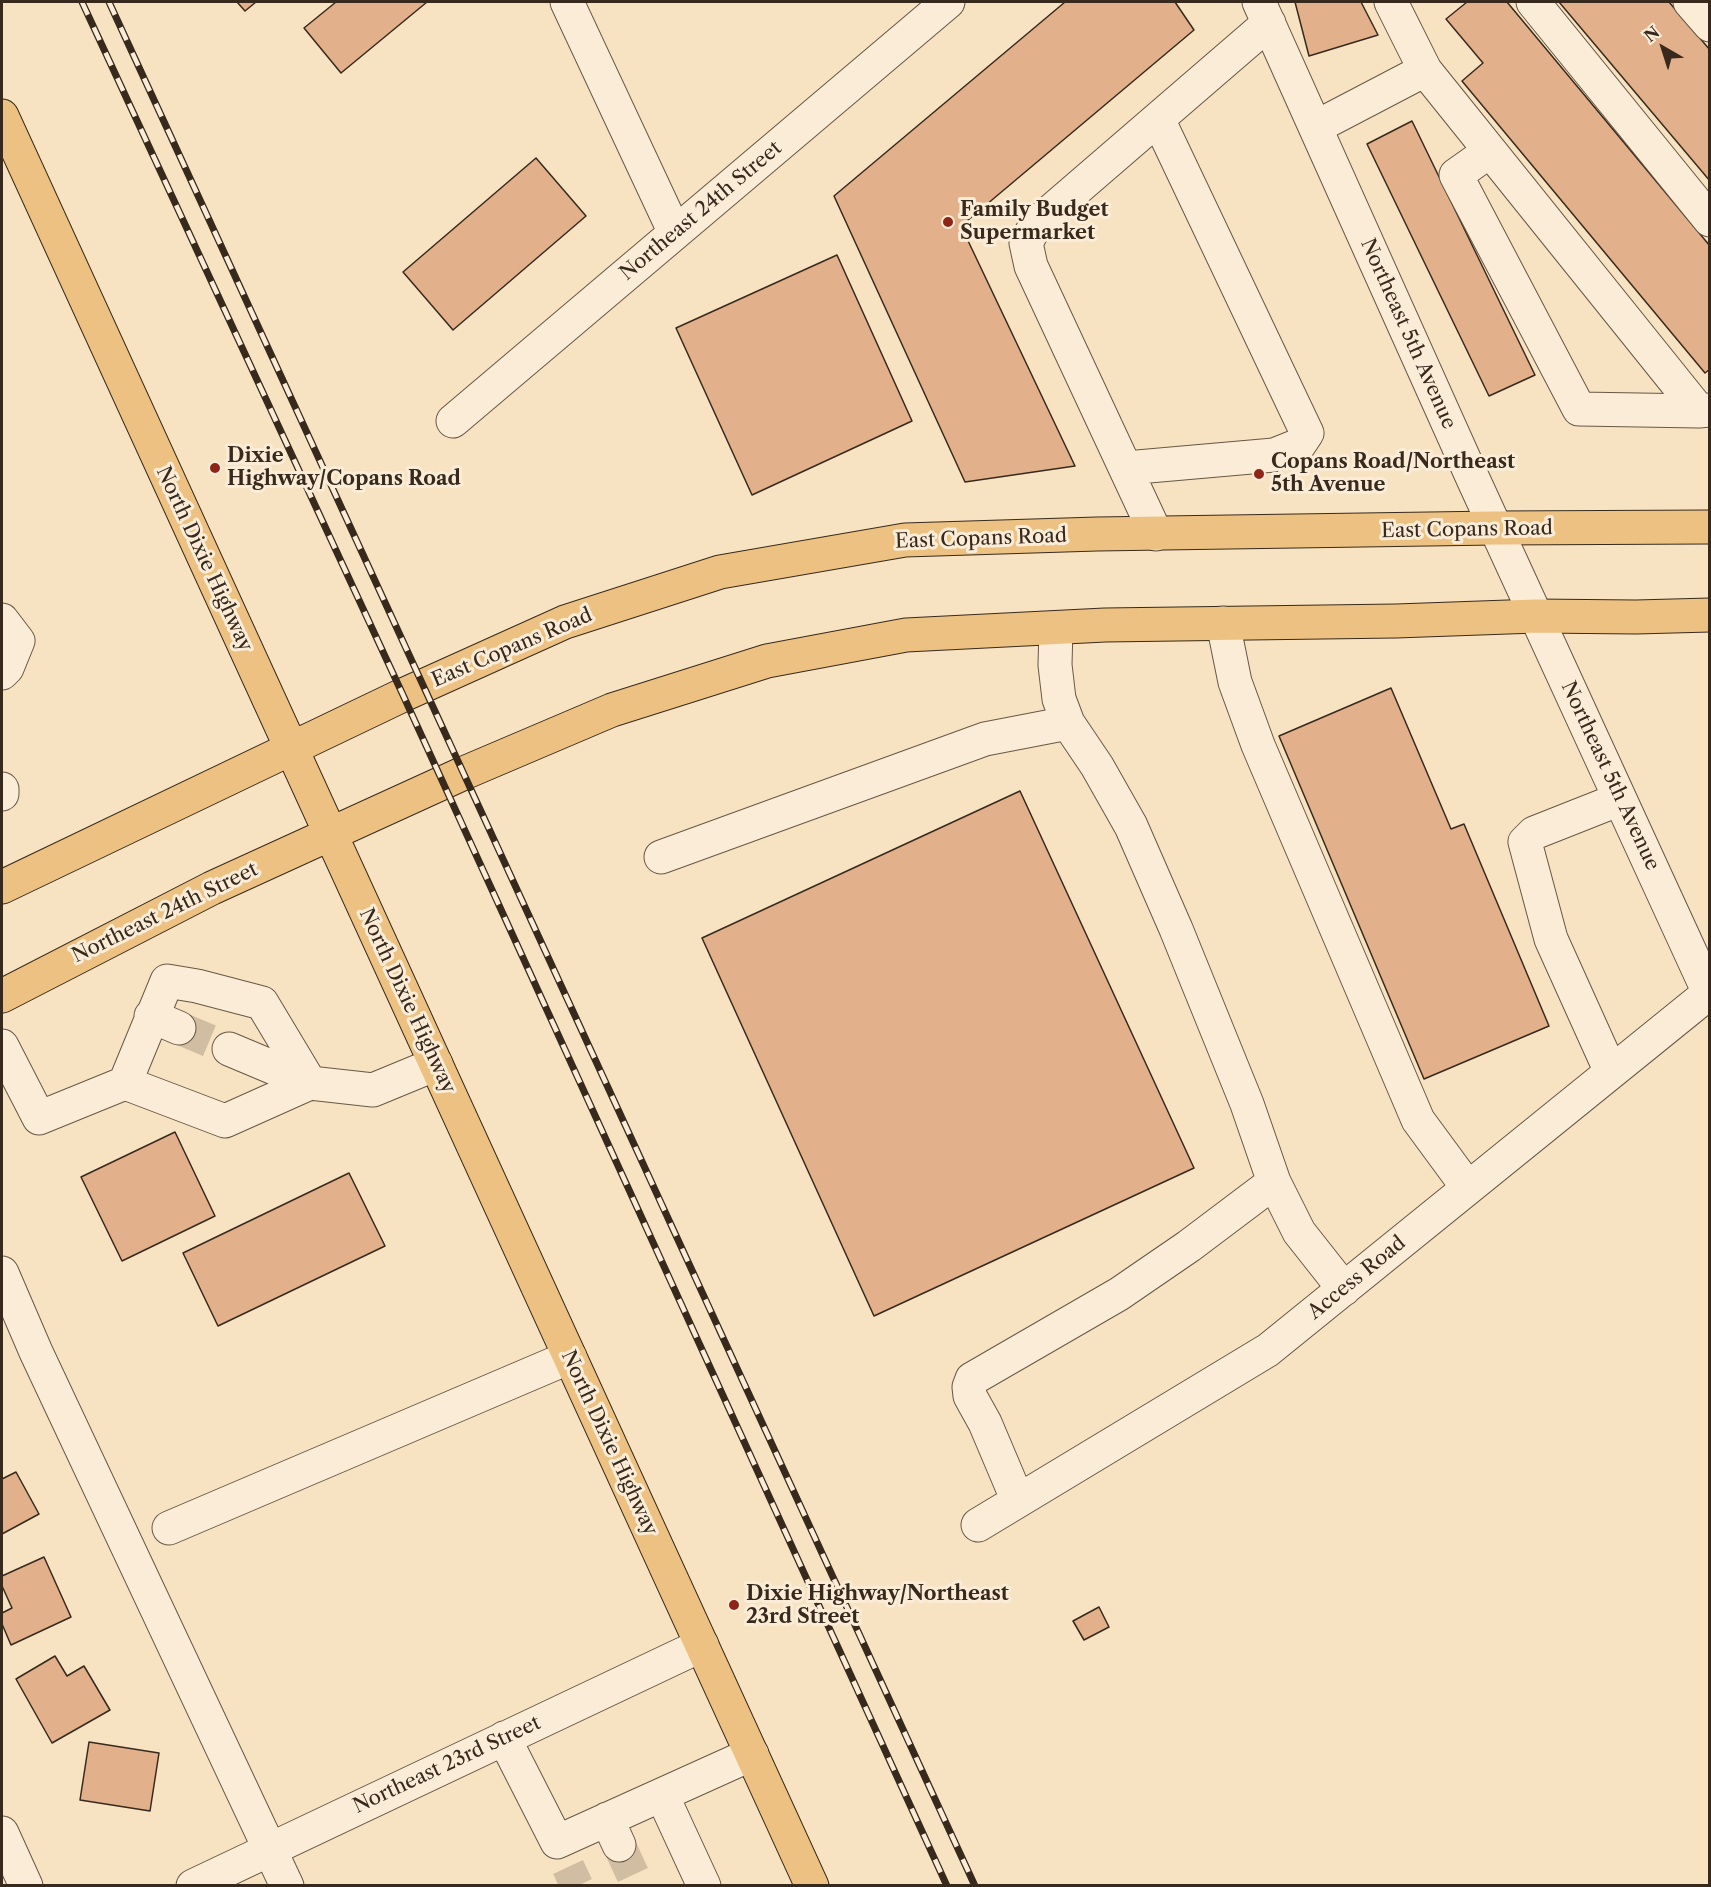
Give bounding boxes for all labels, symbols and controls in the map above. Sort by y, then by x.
north arrow [1633,18,1693,78]
text: N [1640,22,1663,46]
street label: Northeast 24th Street [615,136,787,286]
place label: Family Budget Supermarket [960,198,1108,245]
marker: Family Budget Supermarket [941,215,955,229]
street label: Northeast 5th Avenue [1355,235,1461,433]
place label: Dixie Highway/Copans Road [227,444,461,491]
place label: Copans Road/Northeast 5th Avenue [1271,450,1515,497]
marker: Dixie Highway/Copans Road [208,461,222,475]
street label: North Dixie Highway [151,463,257,655]
marker: Copans Road/Northeast 5th Avenue [1252,467,1266,481]
street label: East Copans Road [1381,517,1553,543]
street label: East Copans Road [895,524,1067,554]
street label: East Copans Road [428,603,596,693]
street label: Northeast 5th Avenue [1556,678,1664,874]
street label: Northeast 24th Street [68,858,262,968]
street label: North Dixie Highway [354,905,460,1097]
street label: Access Road [1303,1231,1411,1325]
street label: North Dixie Highway [556,1347,662,1539]
place label: Dixie Highway/Northeast 23rd Street [746,1582,1009,1629]
marker: Dixie Highway/Northeast 23rd Street [727,1598,741,1612]
street label: Northeast 23rd Street [350,1711,544,1819]

